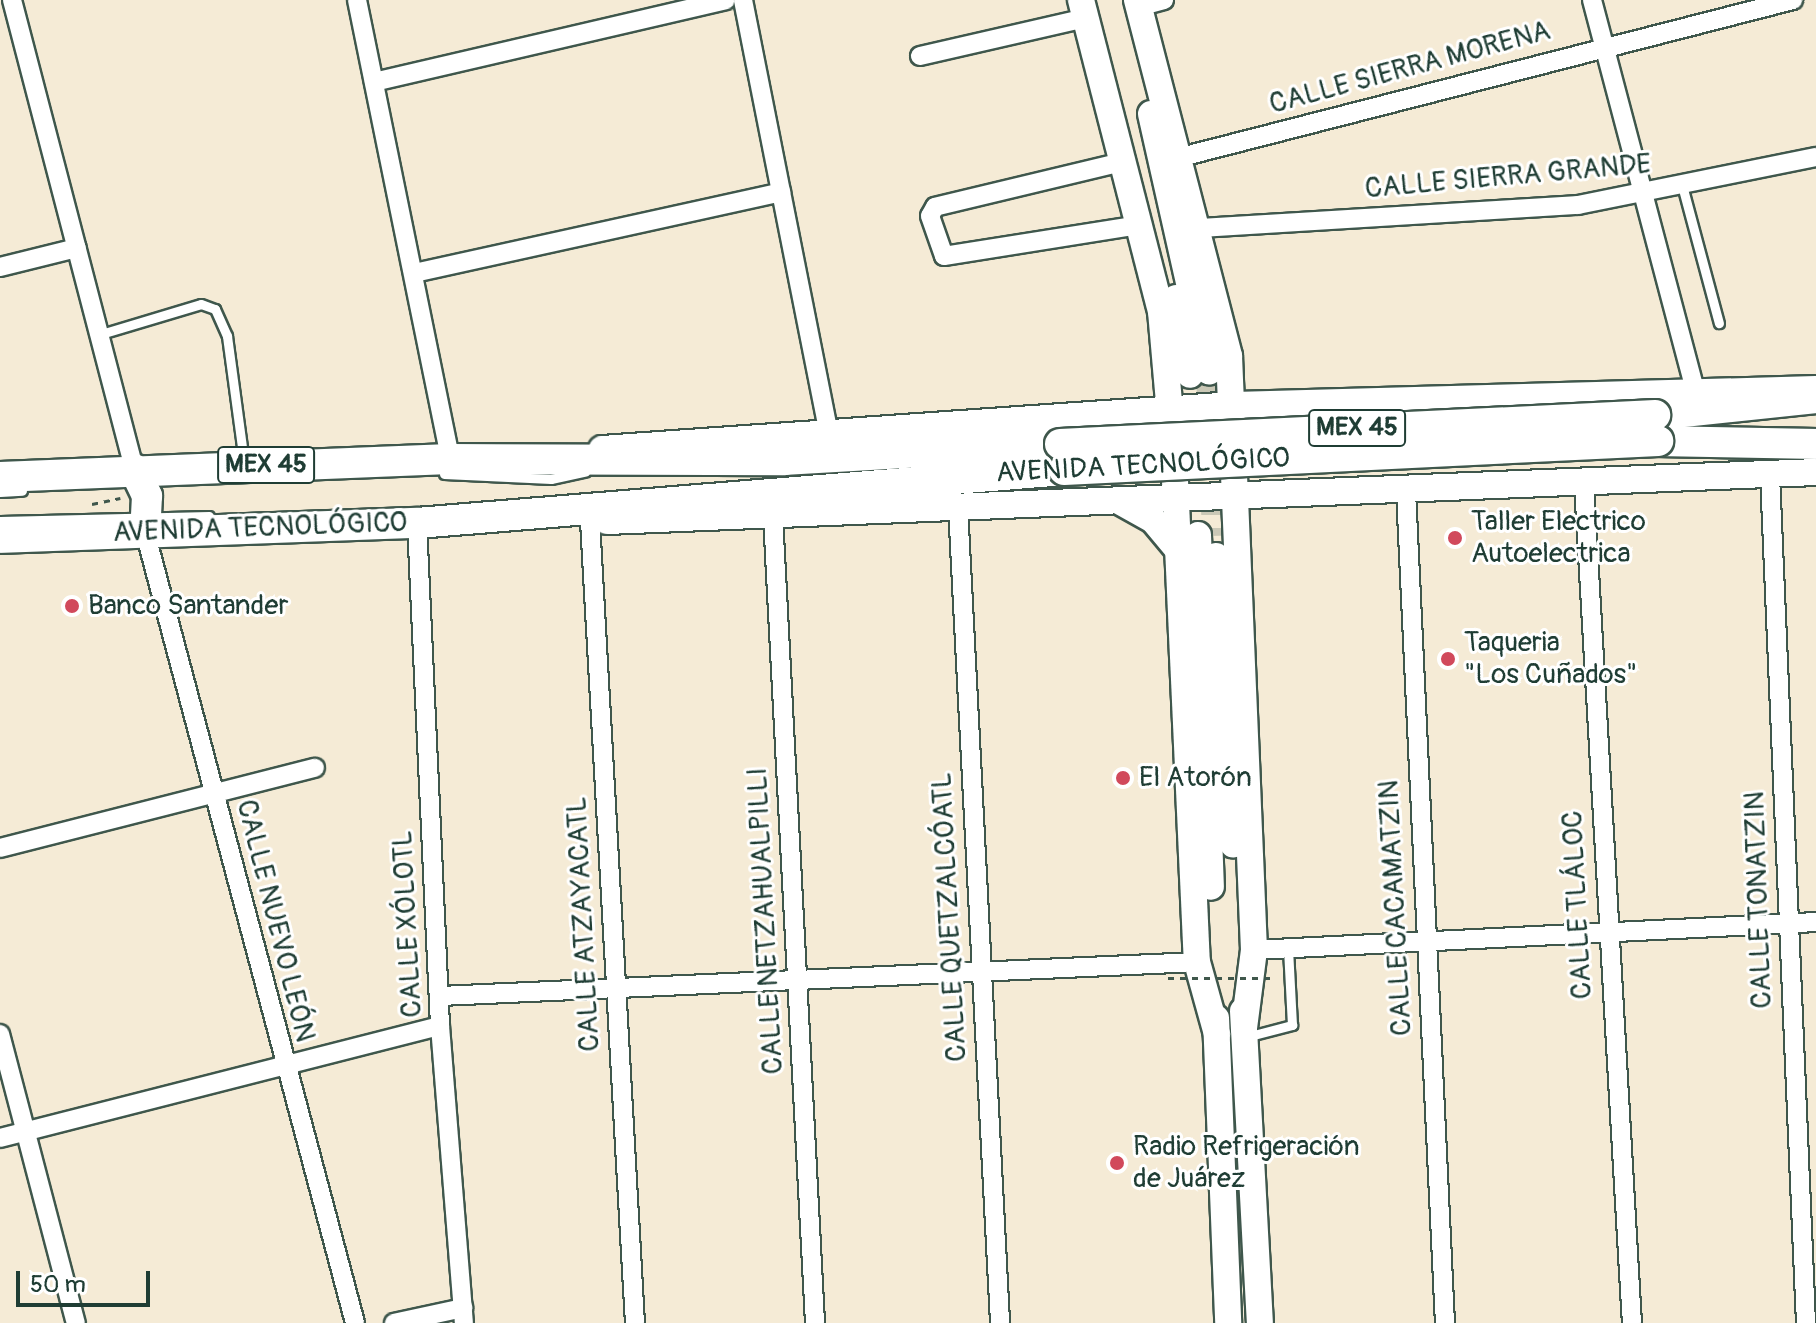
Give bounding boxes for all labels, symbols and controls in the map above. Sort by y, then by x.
street label: CALLE SIERRA MORENA [1266,14,1554,122]
street label: CALLE SIERRA GRANDE [1364,148,1652,206]
road number: MEX 45 [1307,406,1407,450]
street label: AVENIDA TECNOLÓGICO [995,442,1291,490]
road number: MEX 45 [216,443,316,487]
place label: Taller Electrico Autoelectrica [1471,505,1646,571]
street label: AVENIDA TECNOLÓGICO [112,506,408,550]
marker: Taller Electrico Autoelectrica [1446,529,1464,547]
place label: Banco Santander [88,589,288,623]
marker: Banco Santander [63,597,81,615]
place label: Taqueria "Los Cuñados" [1464,626,1637,692]
marker: Taqueria "Los Cuñados" [1439,650,1457,668]
place label: El Atorón [1139,761,1252,795]
street label: CALLE NETZAHUALPILLI [741,767,791,1075]
marker: El Atorón [1114,769,1132,787]
street label: CALLE QUETZALCÓATL [926,771,974,1063]
street label: CALLE CACAMATZIN [1373,779,1419,1037]
street label: CALLE TONATZIN [1738,791,1780,1009]
street label: CALLE NUEVO LEÓN [229,796,321,1046]
street label: CALLE ATZAYACATL [561,796,607,1052]
street label: CALLE TLÁLOC [1556,810,1600,1000]
street label: CALLE XÓLOTL [386,830,430,1018]
place label: Radio Refrigeración de Juárez [1133,1130,1360,1196]
marker: Radio Refrigeración de Juárez [1108,1154,1126,1172]
scale bar [20,1255,154,1305]
text: 50 m [30,1270,86,1299]

